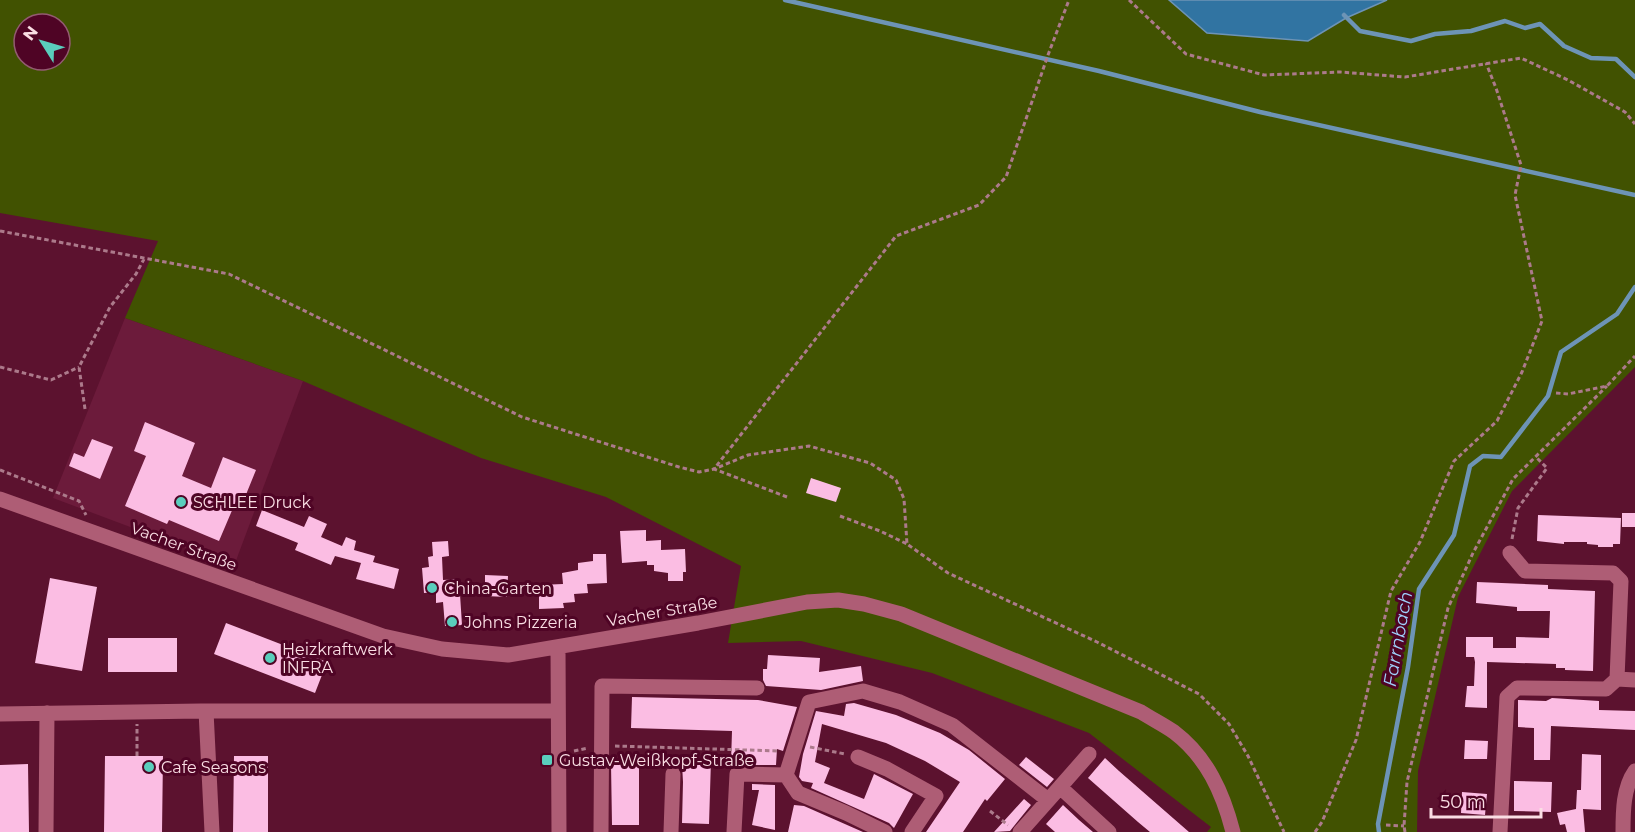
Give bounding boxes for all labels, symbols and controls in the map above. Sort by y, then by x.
north arrow [12,12,72,72]
text: N [19,22,42,44]
place label: SCHLEE Druck [193,493,311,512]
marker: SCHLEE Druck [174,495,188,509]
street label: Vacher Straße [128,518,240,574]
place label: China-Garten [444,579,552,598]
marker: China-Garten [425,581,439,595]
water label: Farrnbach [1379,590,1417,688]
street label: Vacher Straße [605,592,719,631]
place label: Johns Pizzeria [463,613,577,632]
marker: Johns Pizzeria [445,615,459,629]
place label: Heizkraftwerk INFRA [282,640,393,677]
marker: Heizkraftwerk INFRA [263,651,277,665]
place label: Gustav-Weißkopf-Straße [559,751,754,770]
marker: Gustav-Weißkopf-Straße [540,753,554,767]
place label: Cafe Seasons [161,758,266,777]
marker: Cafe Seasons [142,760,156,774]
scale bar [1431,781,1540,819]
text: 50 m [1440,791,1486,813]

